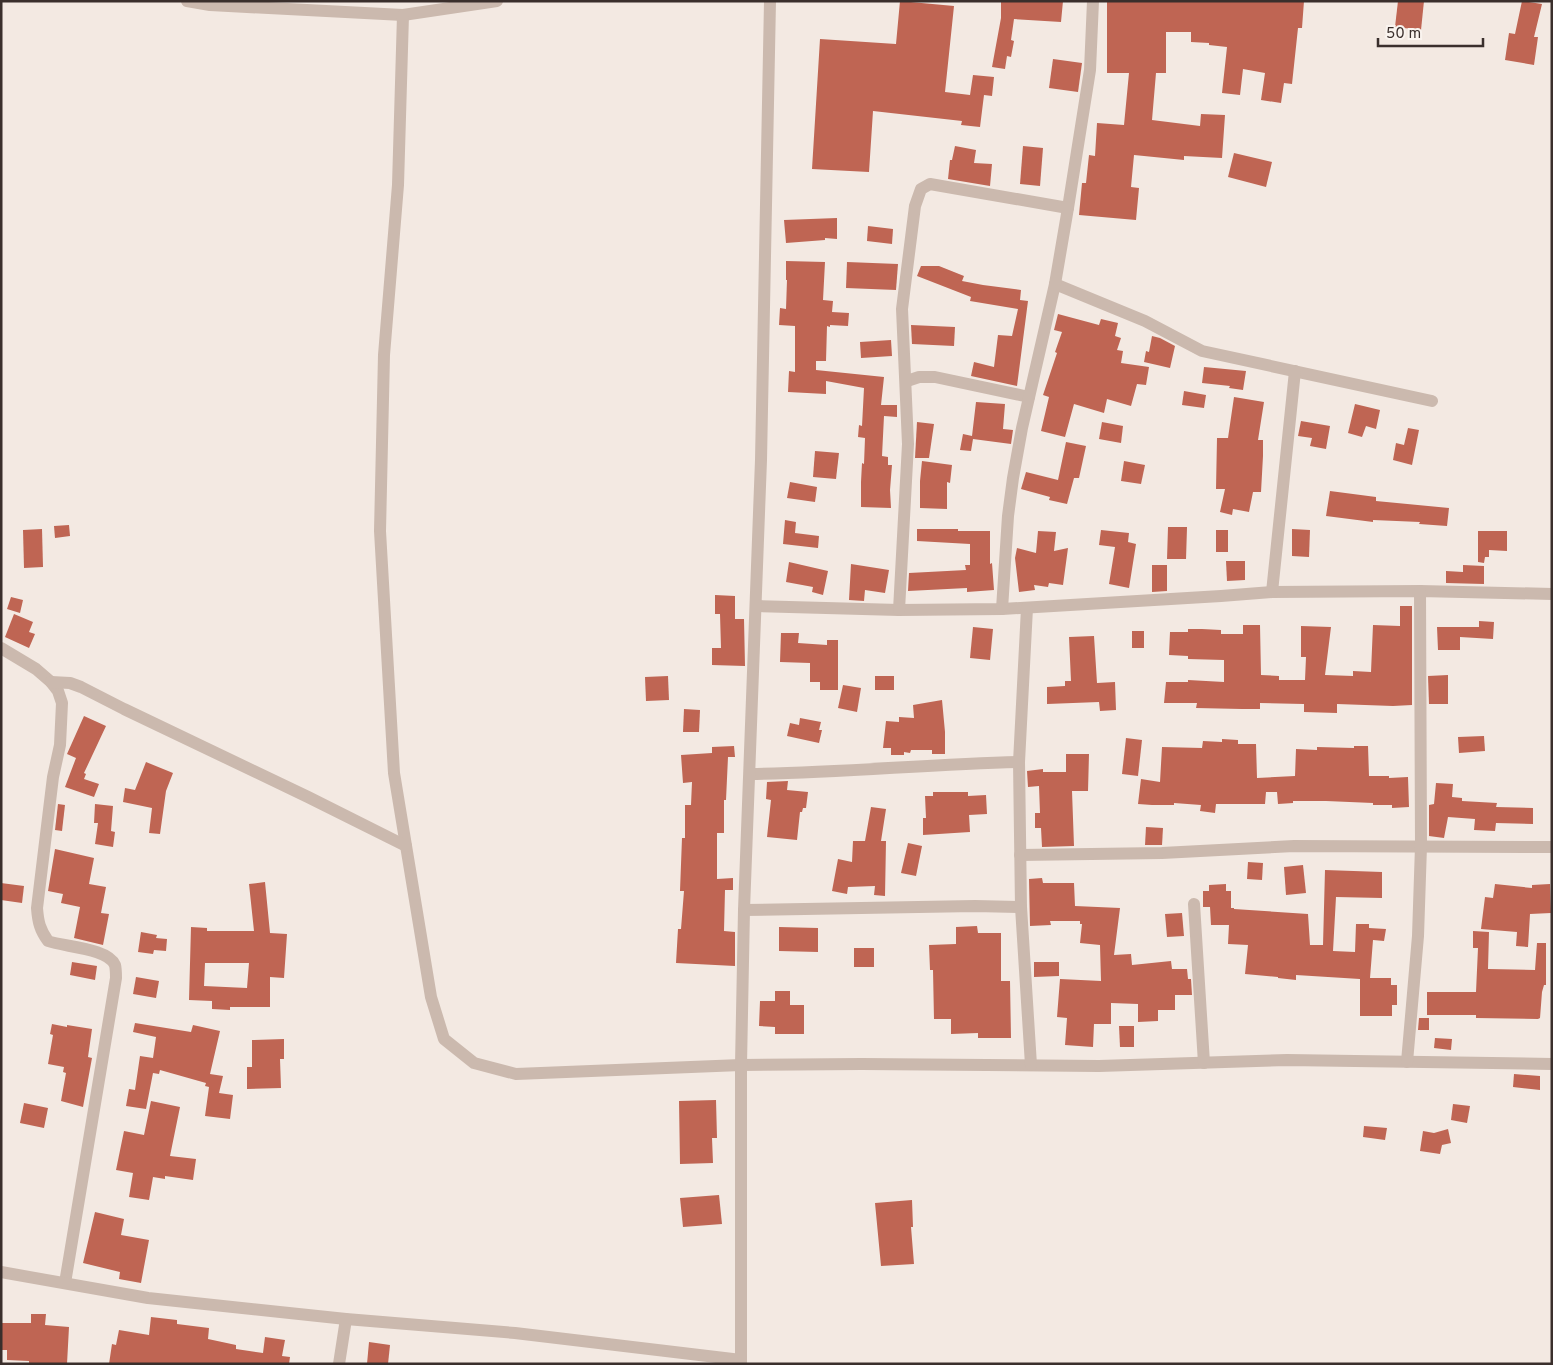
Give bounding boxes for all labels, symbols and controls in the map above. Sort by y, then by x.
scale bar [1378,15,1483,47]
text: 50 m [1386,25,1421,44]

